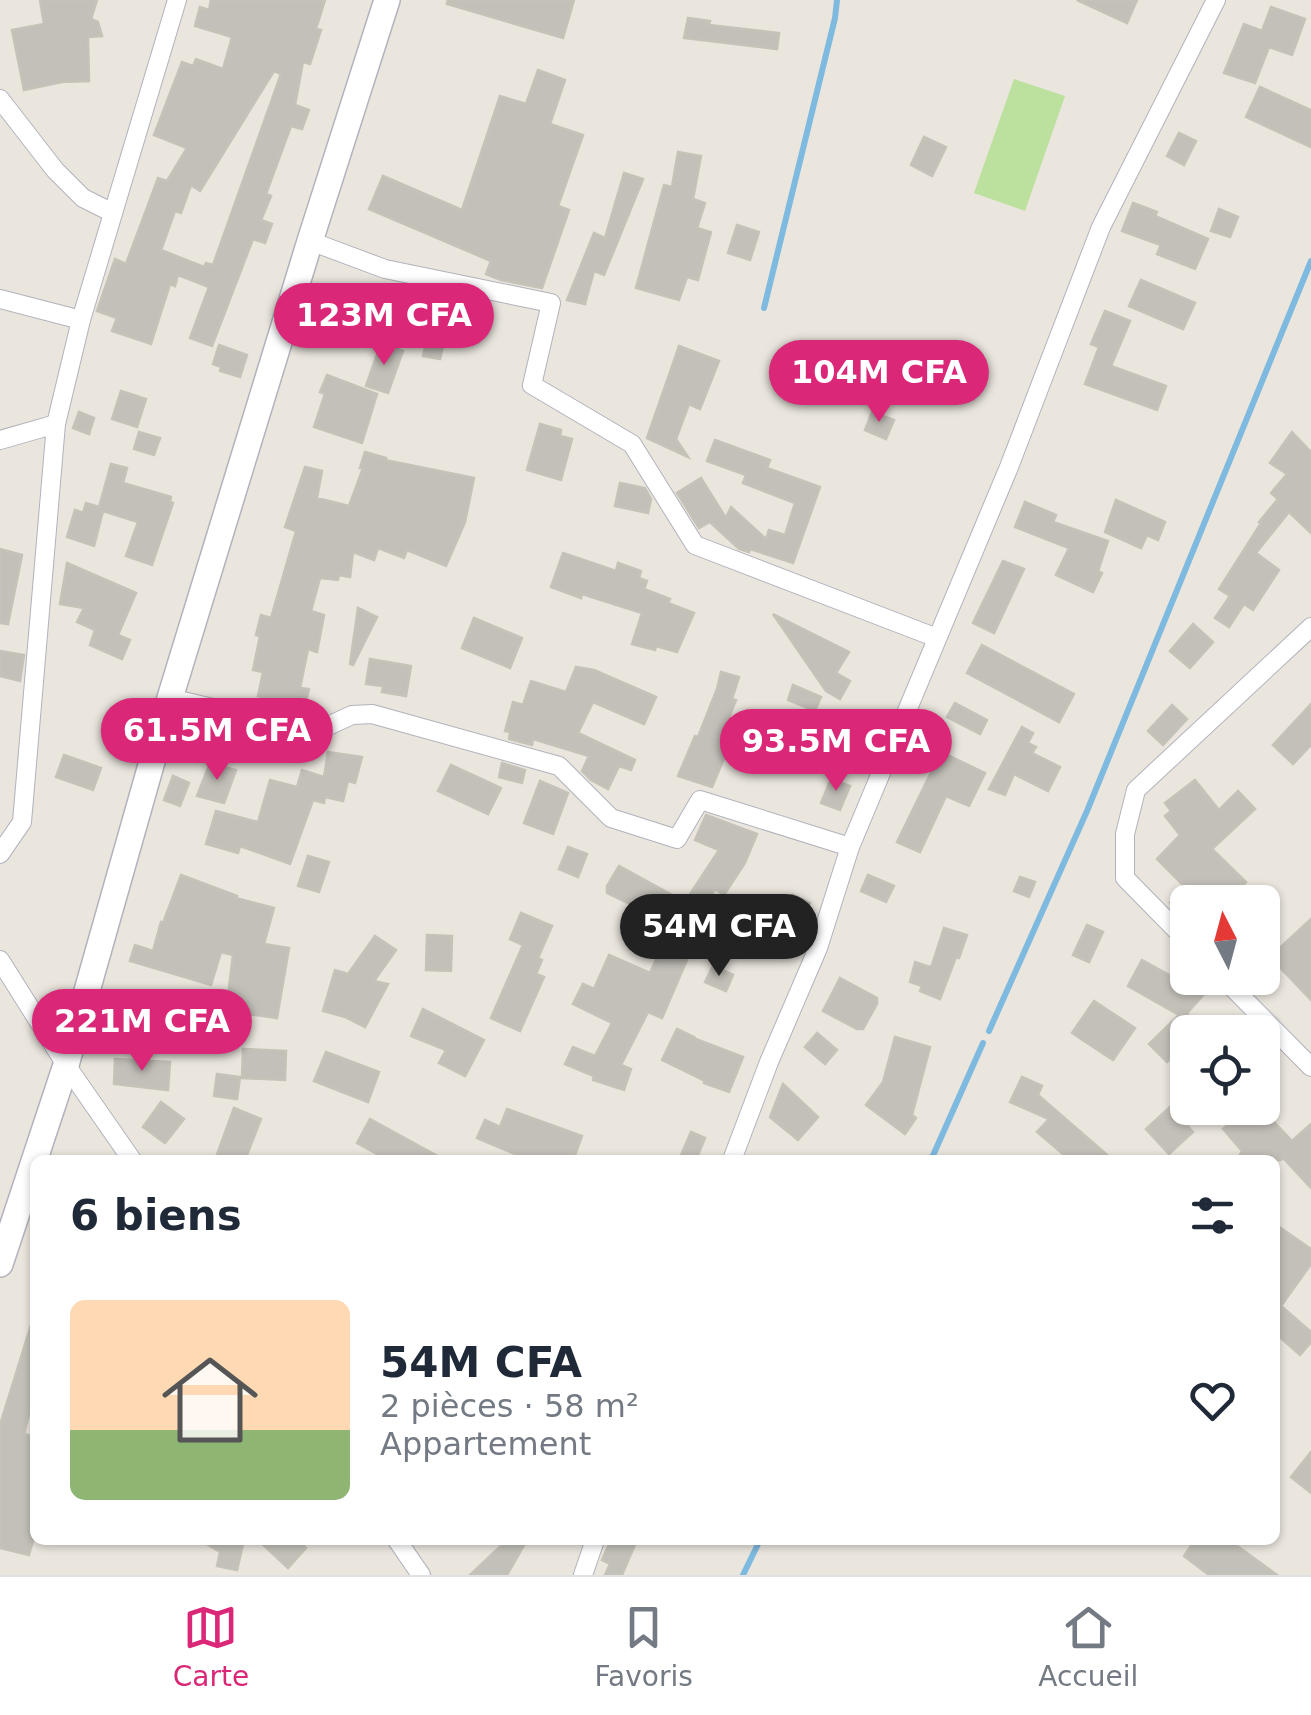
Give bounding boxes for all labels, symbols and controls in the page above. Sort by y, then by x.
pin: 123M CFA [281,283,487,368]
text: 123M CFA [296,296,472,334]
pin: 104M CFA [776,340,982,425]
text: 104M CFA [791,353,967,391]
pin: 61.5M CFA [103,698,331,783]
pin: 93.5M CFA [722,709,950,794]
text: 61.5M CFA [123,711,311,749]
text: 93.5M CFA [742,722,930,760]
north arrow [1170,885,1280,995]
map controls [1170,885,1280,1125]
pin: 54M CFA [627,894,811,979]
text: 54M CFA [642,907,796,945]
pin: 221M CFA [39,989,245,1074]
text: 221M CFA [54,1002,230,1040]
button: locate [1170,1015,1280,1125]
icon: filters [1185,1188,1240,1243]
text: 6 biens [70,1191,242,1240]
text: 54M CFA [380,1338,582,1387]
icon: home [150,1340,270,1460]
icon: heart [1185,1373,1240,1428]
text: 2 pièces · 58 m² [380,1387,639,1425]
text: Appartement [380,1425,591,1463]
tab: Carte [173,1600,249,1693]
tab: Favoris [595,1600,693,1693]
tab: Accueil [1038,1600,1138,1693]

